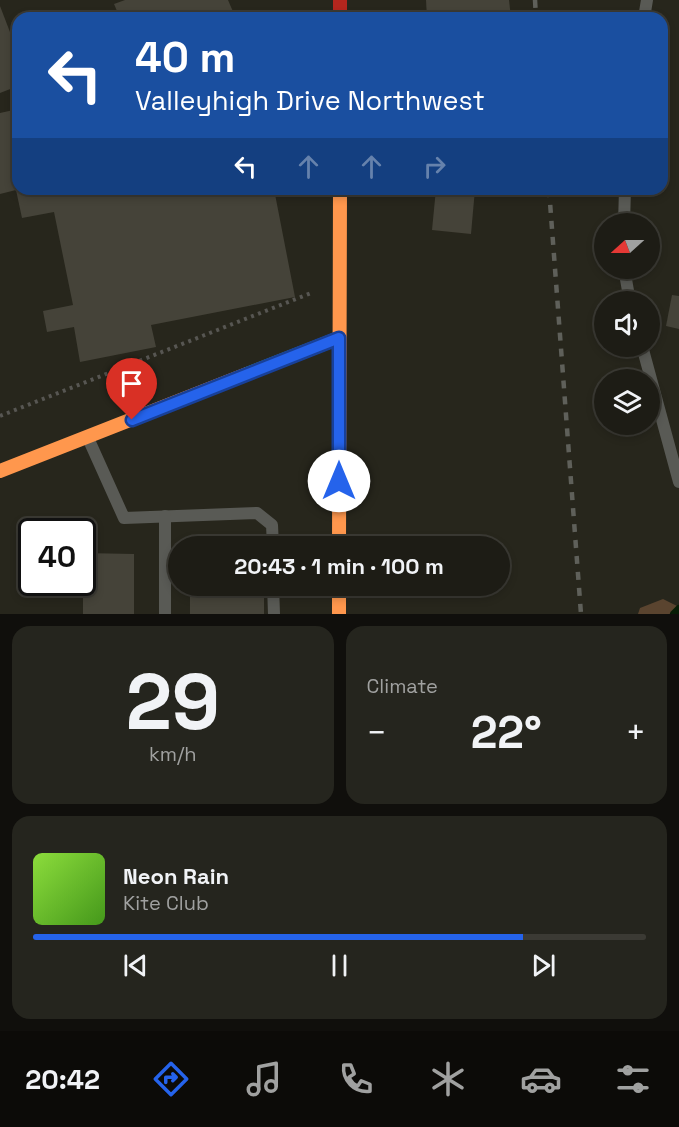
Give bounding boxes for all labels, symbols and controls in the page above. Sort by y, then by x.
text: 40 m [135,31,235,84]
icon: left [36,36,114,114]
text: Valleyhigh Drive Northwest [135,83,485,118]
icon: left [229,150,262,183]
icon: ahead [292,150,325,183]
icon: ahead [355,150,388,183]
icon: right [418,150,451,183]
north arrow [594,213,660,279]
map controls [594,213,660,435]
button: sound [594,291,660,357]
pin [106,358,157,420]
icon: arrive [115,367,148,400]
button: layers [594,369,660,435]
position arrow [307,449,371,513]
speed limit sign: 40 [18,518,96,596]
text: 20:43 · 1 min · 100 m [234,552,444,580]
text: 29 [126,652,220,752]
text: Climate [367,673,438,699]
text: 22° [471,704,542,761]
text: − [367,712,387,754]
text: + [626,712,646,754]
text: km/h [149,741,197,767]
text: Neon Rain [123,862,229,890]
text: Kite Club [123,890,209,916]
icon: previous [119,949,152,982]
icon: pause [323,949,356,982]
icon: next [527,949,560,982]
icon: directions [150,1058,192,1100]
icon: music [243,1058,285,1100]
icon: phone [335,1058,377,1100]
icon: climate [427,1058,469,1100]
icon: car [520,1058,562,1100]
icon: filters [612,1058,654,1100]
text: 20:42 [25,1062,100,1097]

